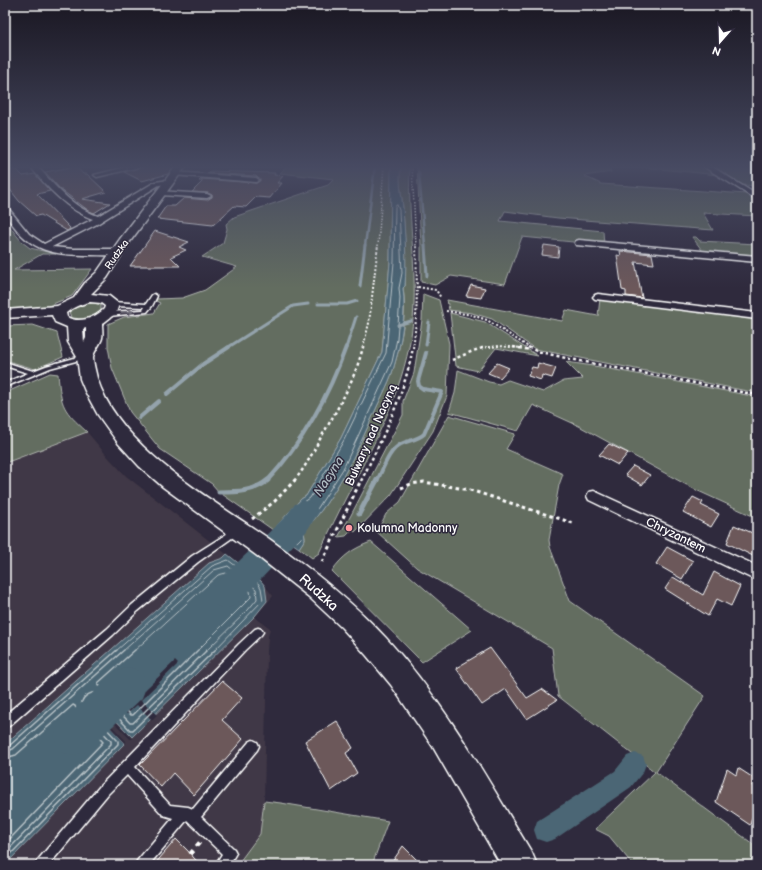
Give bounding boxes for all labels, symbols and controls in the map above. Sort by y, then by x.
north arrow [700,22,740,62]
text: N [711,43,723,58]
street label: Rudzka [102,237,132,272]
one-way arrow [120,309,133,316]
street label: Bulwary nad Nacyną [342,382,401,488]
water label: Nacyna [310,454,348,499]
street label: Chryzantem [643,514,708,556]
place label: Kolumna Madonny [357,521,458,536]
marker: Kolumna Madonny [344,523,354,533]
street label: Rudzka [296,570,342,614]

